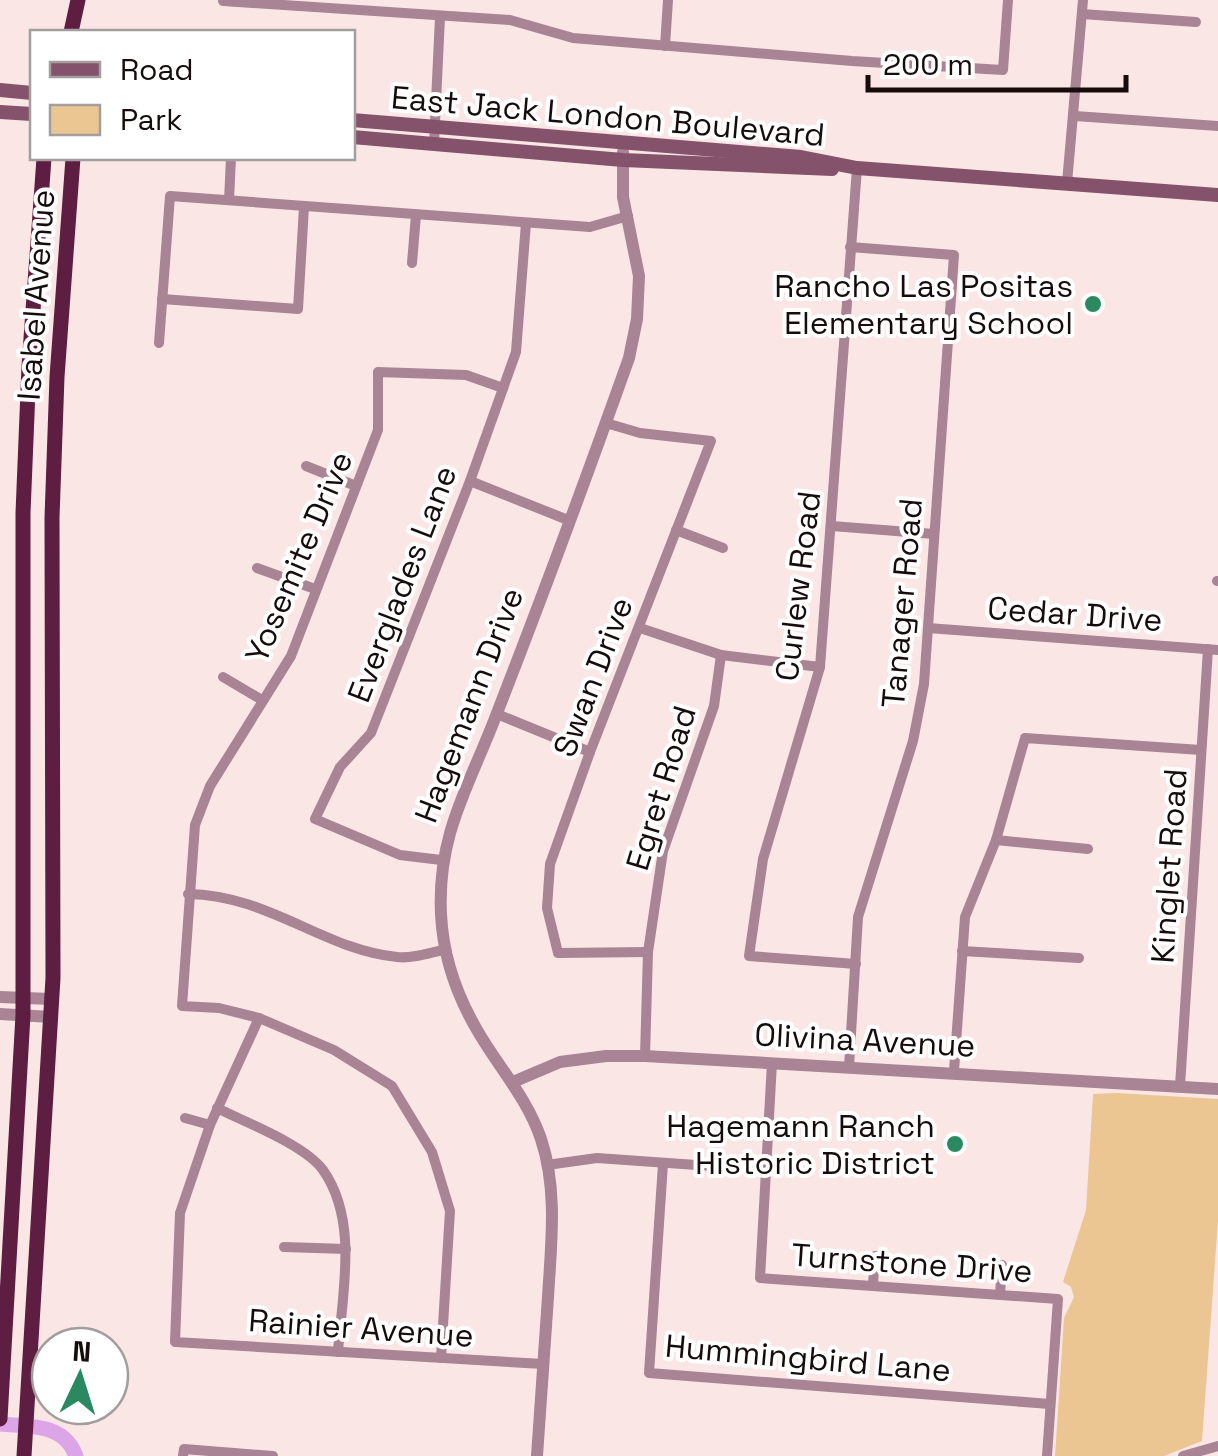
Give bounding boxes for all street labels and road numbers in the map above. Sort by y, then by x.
street label: East Jack London Boulevard [389,77,827,155]
street label: Isabel Avenue [9,188,63,402]
street label: Yosemite Drive [237,445,361,669]
street label: Everglades Lane [338,460,466,708]
street label: Curlew Road [767,489,829,683]
street label: Tanager Road [873,496,931,710]
street label: Hagemann Drive [406,582,532,828]
street label: Cedar Drive [986,588,1164,640]
street label: Swan Drive [544,591,642,763]
street label: Egret Road [617,701,705,875]
street label: Kinglet Road [1142,767,1196,965]
street label: Olivina Avenue [754,1014,976,1066]
street label: Turnstone Drive [790,1235,1034,1291]
street label: Rainier Avenue [247,1300,475,1356]
street label: Hummingbird Lane [663,1326,953,1390]

